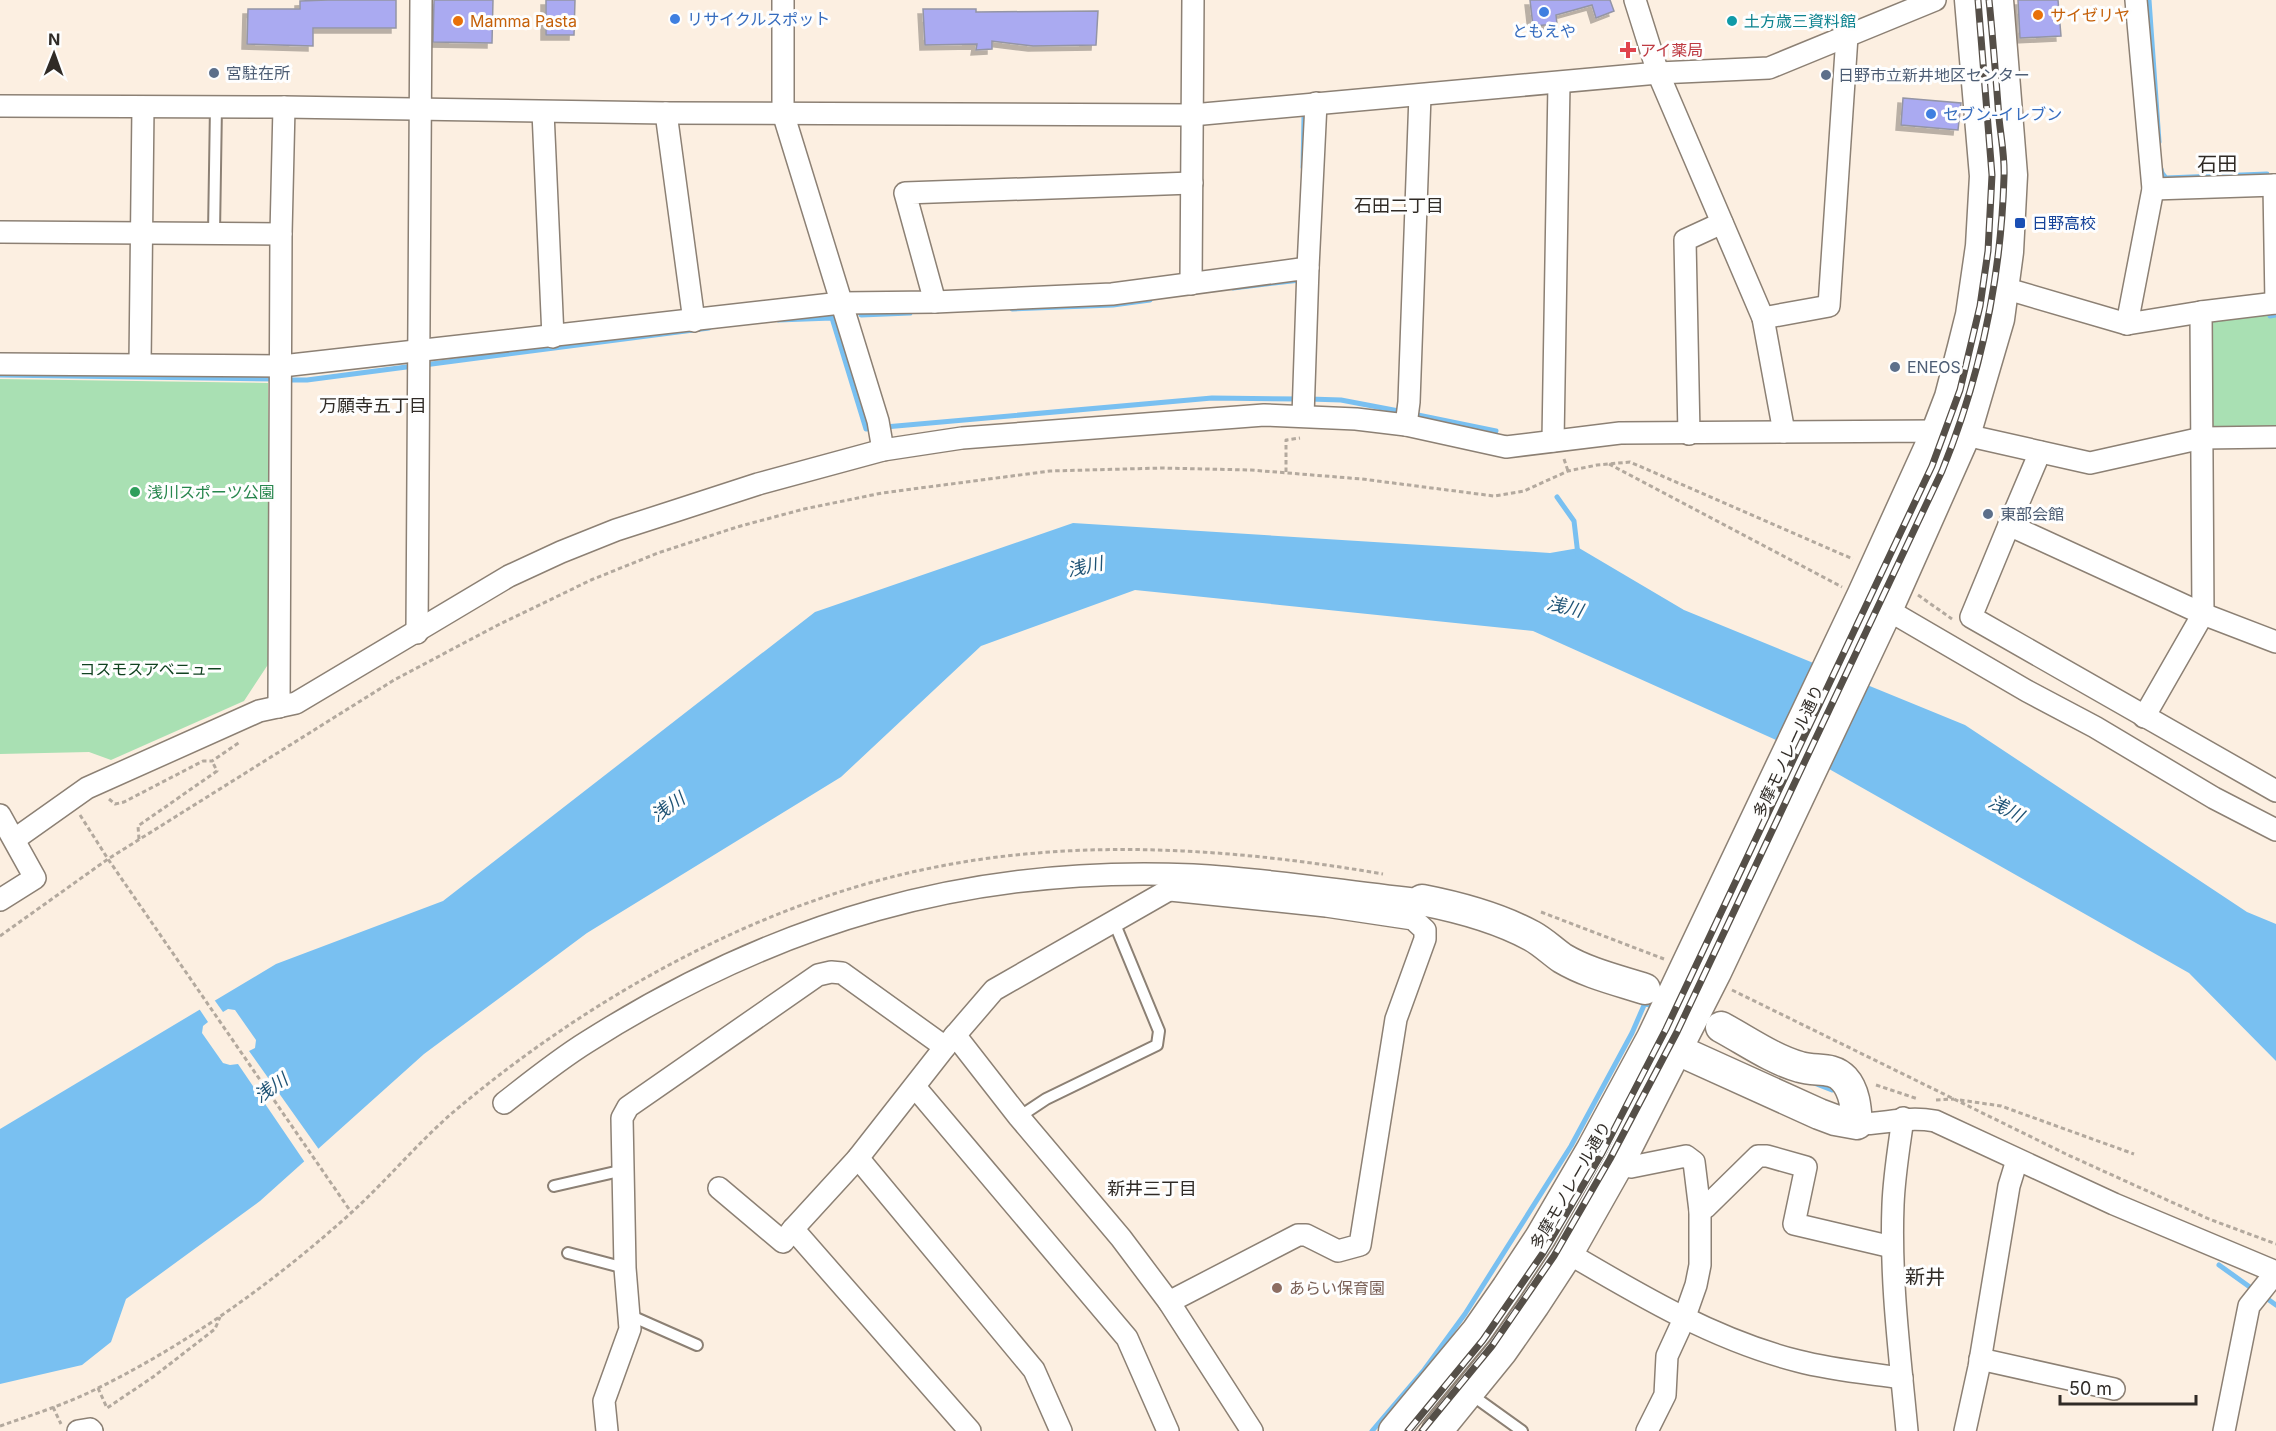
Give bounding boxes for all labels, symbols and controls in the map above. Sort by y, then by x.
marker: ともえや [1537,5,1551,19]
place label: サイゼリヤ [2050,5,2130,25]
marker: サイゼリヤ [2031,8,2045,22]
place label: リサイクルスポット [687,9,830,29]
place label: Mamma Pasta [470,11,577,31]
place label: 土方歳三資料館 [1744,11,1856,31]
marker: リサイクルスポット [668,12,682,26]
marker: Mamma Pasta [451,14,465,28]
marker: 土方歳三資料館 [1725,14,1739,28]
place label: ともえや [1512,21,1576,41]
north arrow [24,24,84,84]
text: N [48,29,61,49]
place label: アイ薬局 [1640,40,1703,60]
marker: アイ薬局 [1621,43,1635,57]
place label: 宮駐在所 [226,63,290,83]
place label: 日野市立新井地区センター [1838,65,2030,85]
marker: 宮駐在所 [207,66,221,80]
marker: 日野市立新井地区センター [1819,68,1833,82]
place label: セブン-イレブン [1943,104,2062,124]
marker: セブン-イレブン [1924,107,1938,121]
district label: 石田 [2197,152,2237,176]
district label: 石田二丁目 [1354,195,1444,216]
place label: 日野高校 [2032,213,2096,233]
marker: 日野高校 [2013,216,2027,230]
place label: ENEOS [1907,357,1961,377]
marker: ENEOS [1888,360,1902,374]
district label: 万願寺五丁目 [319,395,427,416]
place label: 浅川スポーツ公園 [147,482,275,502]
marker: 浅川スポーツ公園 [128,485,142,499]
place label: 東部会館 [2000,504,2064,524]
marker: 東部会館 [1981,507,1995,521]
water label: 浅川 [1065,552,1107,581]
water label: 浅川 [1545,592,1587,622]
park label: コスモスアベニュー [79,659,223,679]
street label: 多摩モノレール通り [1749,682,1827,820]
water label: 浅川 [647,787,690,826]
water label: 浅川 [1985,791,2029,827]
water label: 浅川 [250,1068,293,1107]
street label: 多摩モノレール通り [1525,1118,1615,1252]
district label: 新井三丁目 [1107,1178,1197,1199]
district label: 新井 [1905,1265,1945,1289]
place label: あらい保育園 [1289,1278,1385,1298]
marker: あらい保育園 [1270,1281,1284,1295]
scale bar [2060,1368,2196,1406]
text: 50 m [2069,1378,2112,1399]

